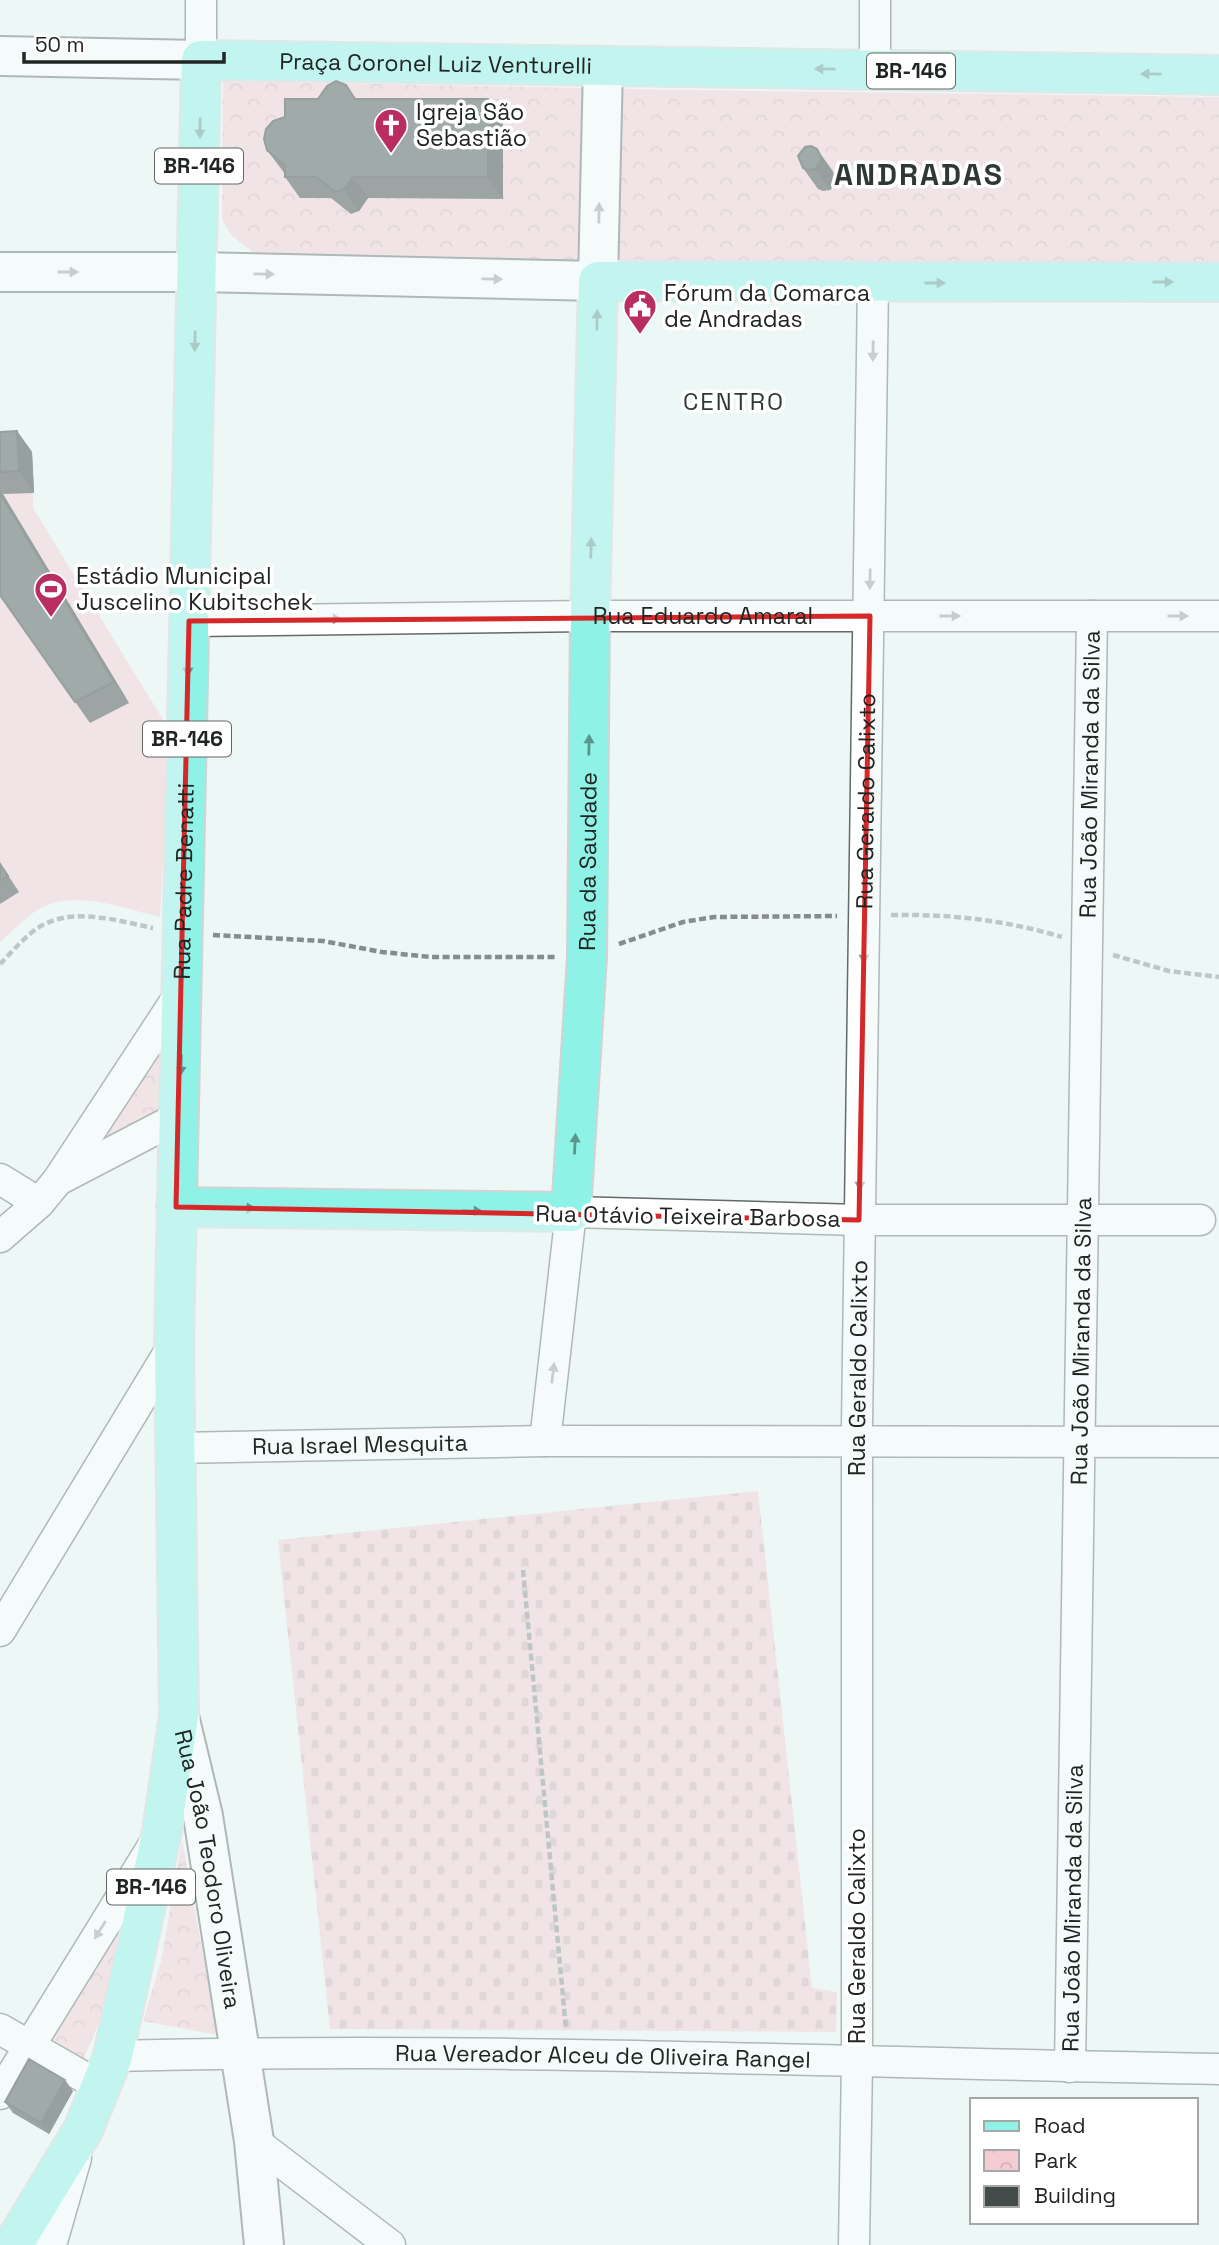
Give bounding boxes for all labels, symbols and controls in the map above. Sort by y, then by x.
scale bar [24,21,224,65]
text: 50 m [35,31,85,58]
street label: Praça Coronel Luiz Venturelli [279,46,592,81]
road number: BR-146 [867,54,955,88]
one-way arrow [814,63,836,75]
one-way arrow [1140,68,1162,80]
place label: Igreja São Sebastião [416,97,527,153]
church icon: Igreja São Sebastião [372,106,410,155]
one-way arrow [194,117,205,139]
road number: BR-146 [155,148,243,184]
district label: ANDRADAS [834,155,1004,194]
one-way arrow [593,202,605,224]
one-way arrow [57,266,79,278]
one-way arrow [254,268,276,280]
one-way arrow [481,273,503,285]
one-way arrow [1152,276,1174,288]
one-way arrow [925,277,947,289]
place label: Fórum da Comarca de Andradas [664,278,870,334]
public building icon: Fórum da Comarca de Andradas [621,287,659,336]
one-way arrow [591,309,602,331]
one-way arrow [189,330,201,352]
one-way arrow [867,340,878,362]
district label: CENTRO [683,386,785,417]
one-way arrow [586,536,597,558]
place label: Estádio Municipal Juscelino Kubitschek [76,561,313,617]
one-way arrow [864,568,876,590]
sports icon: Estádio Municipal Juscelino Kubitschek [32,570,70,619]
street label: Rua Eduardo Amaral [593,601,813,631]
one-way arrow [940,610,962,622]
one-way arrow [1167,610,1189,622]
one-way arrow [320,613,342,625]
street label: Rua João Miranda da Silva [1072,630,1107,918]
one-way arrow [183,655,194,677]
street label: Rua Geraldo Calixto [849,693,882,909]
road number: BR-146 [143,722,231,756]
one-way arrow [583,734,594,756]
street label: Rua da Saudade [572,772,604,951]
street label: Rua Padre Benatti [167,783,201,980]
one-way arrow [858,942,870,964]
one-way arrow [175,1054,186,1076]
one-way arrow [570,1133,581,1155]
one-way arrow [854,1170,866,1192]
street label: Rua João Miranda da Silva [1064,1197,1098,1485]
street label: Rua Otávio Teixeira Barbosa [535,1198,841,1234]
one-way arrow [234,1202,256,1213]
one-way arrow [461,1205,483,1216]
street label: Rua Geraldo Calixto [842,1260,874,1476]
one-way arrow [548,1362,559,1384]
street label: Rua Israel Mesquita [252,1427,468,1462]
street label: Rua João Teodoro Oliveira [168,1726,248,2011]
street label: Rua João Miranda da Silva [1055,1764,1090,2052]
street label: Rua Geraldo Calixto [842,1828,872,2044]
road number: BR-146 [107,1870,195,1904]
one-way arrow [94,1921,107,1940]
street label: Rua Vereador Alceu de Oliveira Rangel [395,2038,811,2075]
legend [970,2098,1198,2224]
text: Road [1034,2112,1086,2139]
text: Park [1034,2147,1078,2174]
text: Building [1034,2182,1116,2209]

